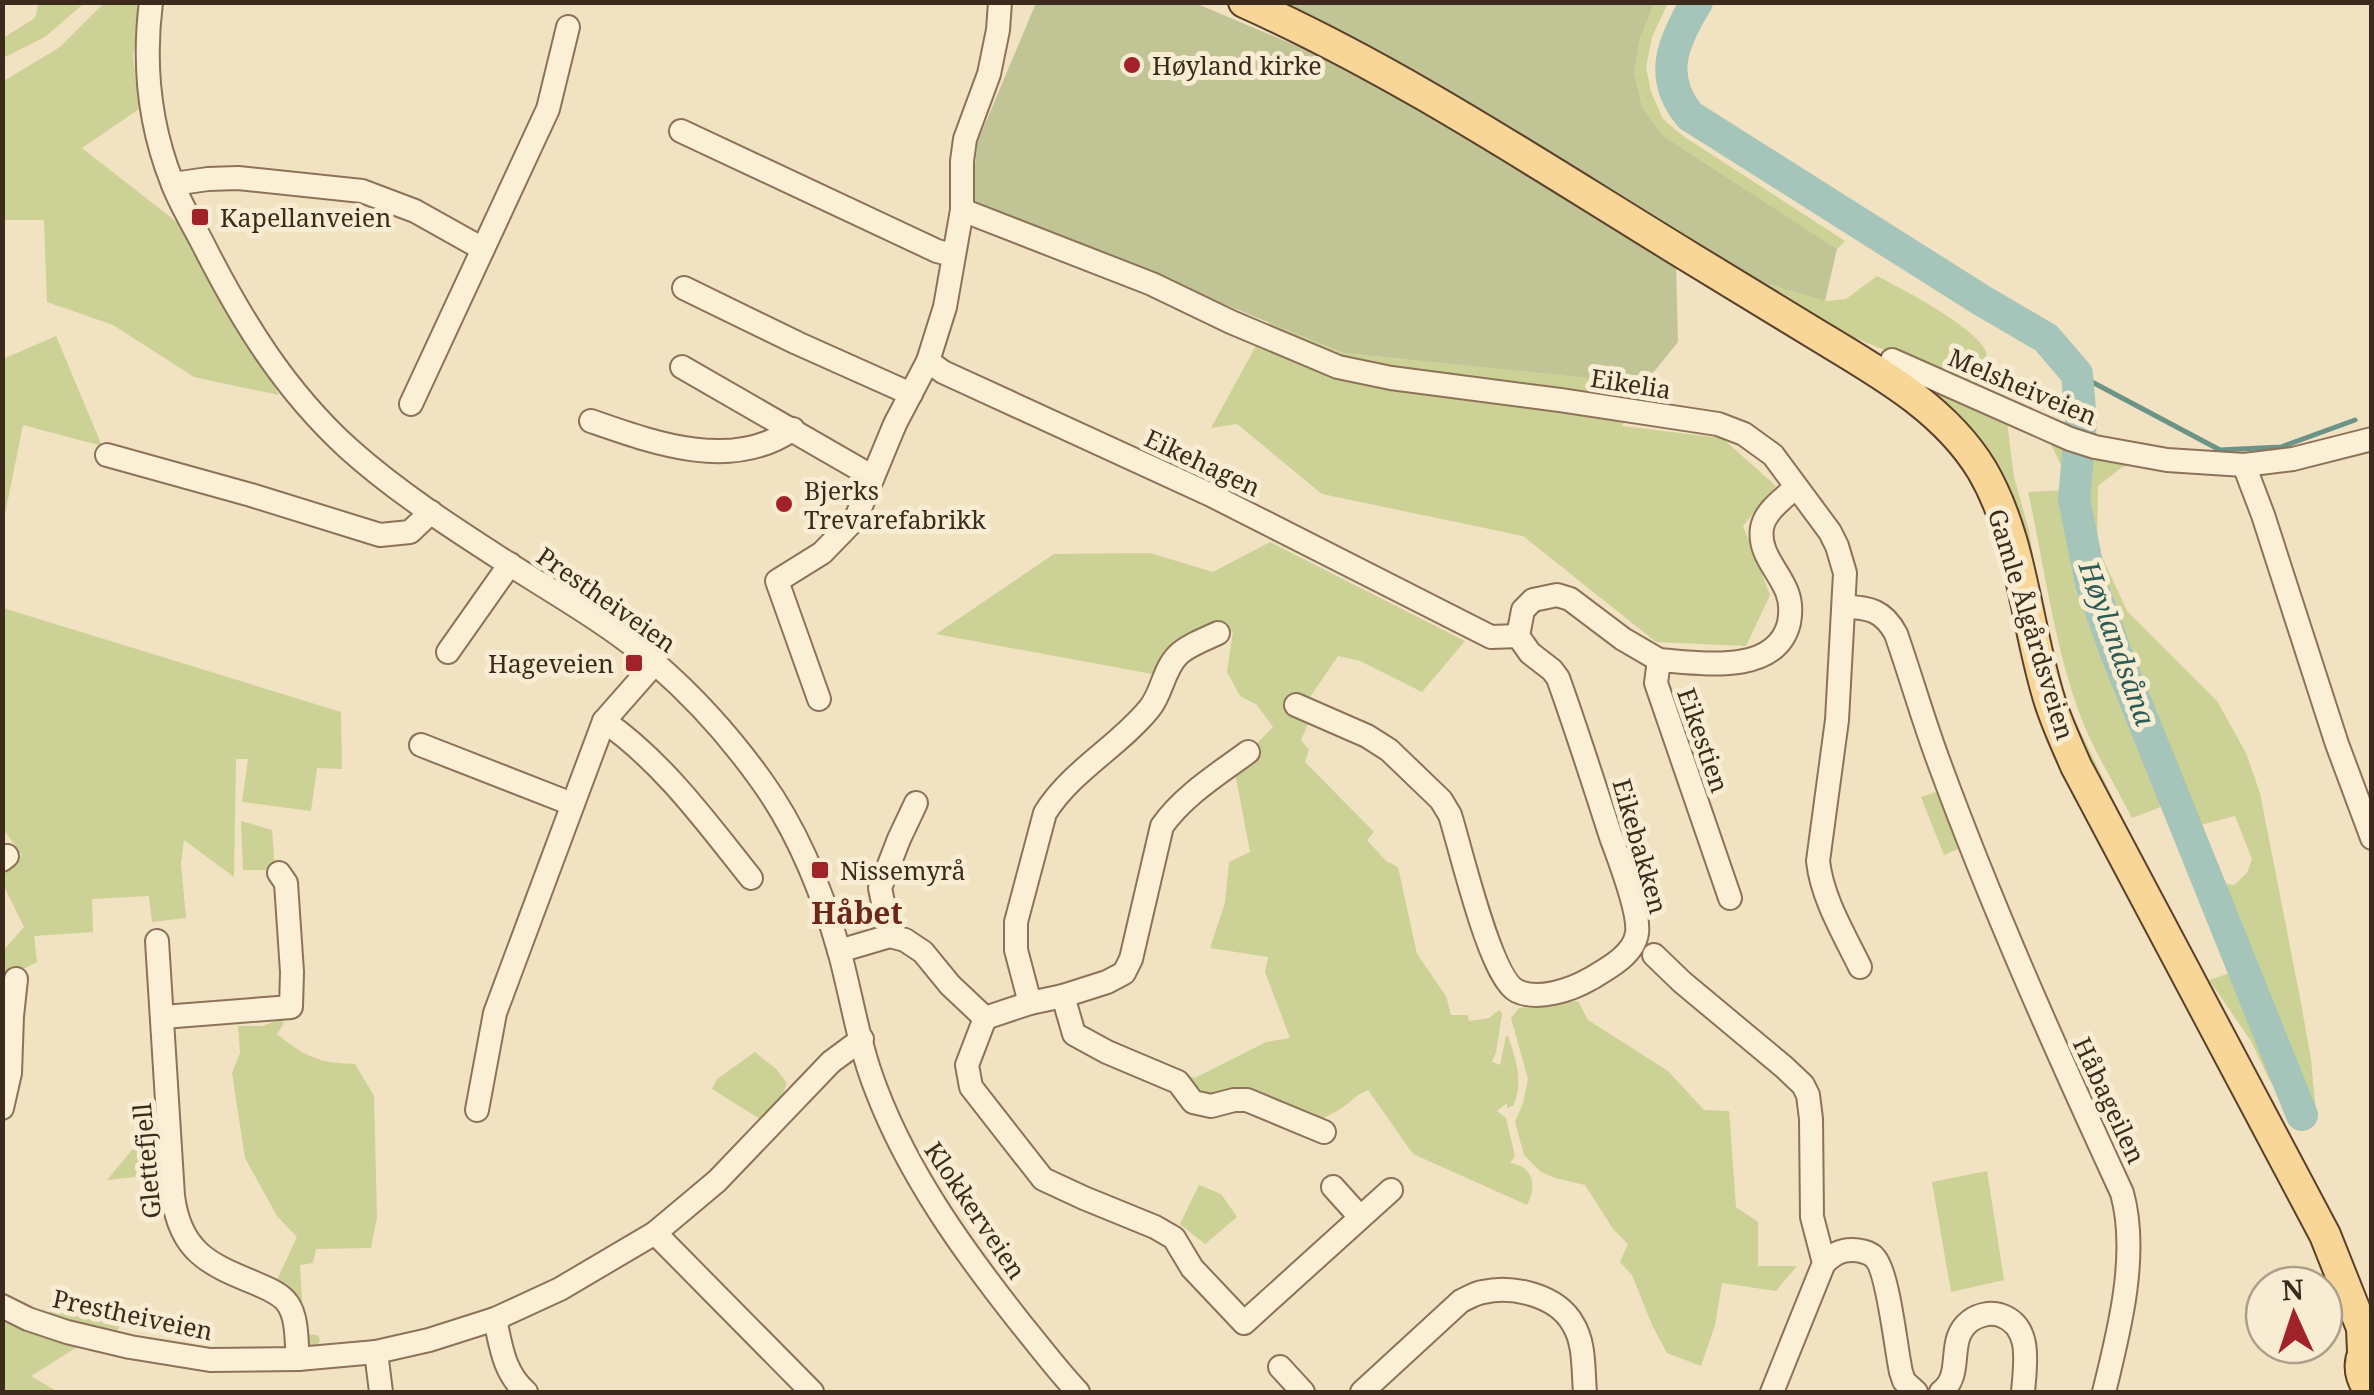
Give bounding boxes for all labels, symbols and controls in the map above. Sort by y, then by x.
place label: Høyland kirke [1152,48,1322,82]
marker: Høyland kirke [1121,54,1143,76]
place label: Kapellanveien [220,200,391,234]
marker: Kapellanveien [189,206,211,228]
street label: Melsheiveien [1943,339,2103,433]
street label: Eikelia [1588,360,1674,406]
street label: Eikehagen [1140,420,1266,504]
place label: Bjerks Trevarefabrikk [804,473,986,536]
marker: Bjerks Trevarefabrikk [773,493,795,515]
street label: Gamle Ålgårdsveien [1981,504,2083,744]
street label: Prestheiveien [531,538,683,660]
water label: Høylandsåna [2070,555,2166,731]
place label: Hageveien [488,646,614,680]
marker: Hageveien [623,652,645,674]
street label: Eikestien [1670,683,1738,797]
street label: Eikebakken [1606,775,1676,917]
place label: Nissemyrå [840,853,966,887]
marker: Nissemyrå [809,859,831,881]
district label: Håbet [811,892,903,933]
street label: Håbageilen [2066,1031,2154,1169]
street label: Glettefjell [124,1102,168,1220]
street label: Klokkerveien [917,1135,1035,1285]
north arrow [2244,1265,2344,1365]
text: N [2281,1269,2305,1309]
street label: Prestheiveien [50,1280,216,1348]

